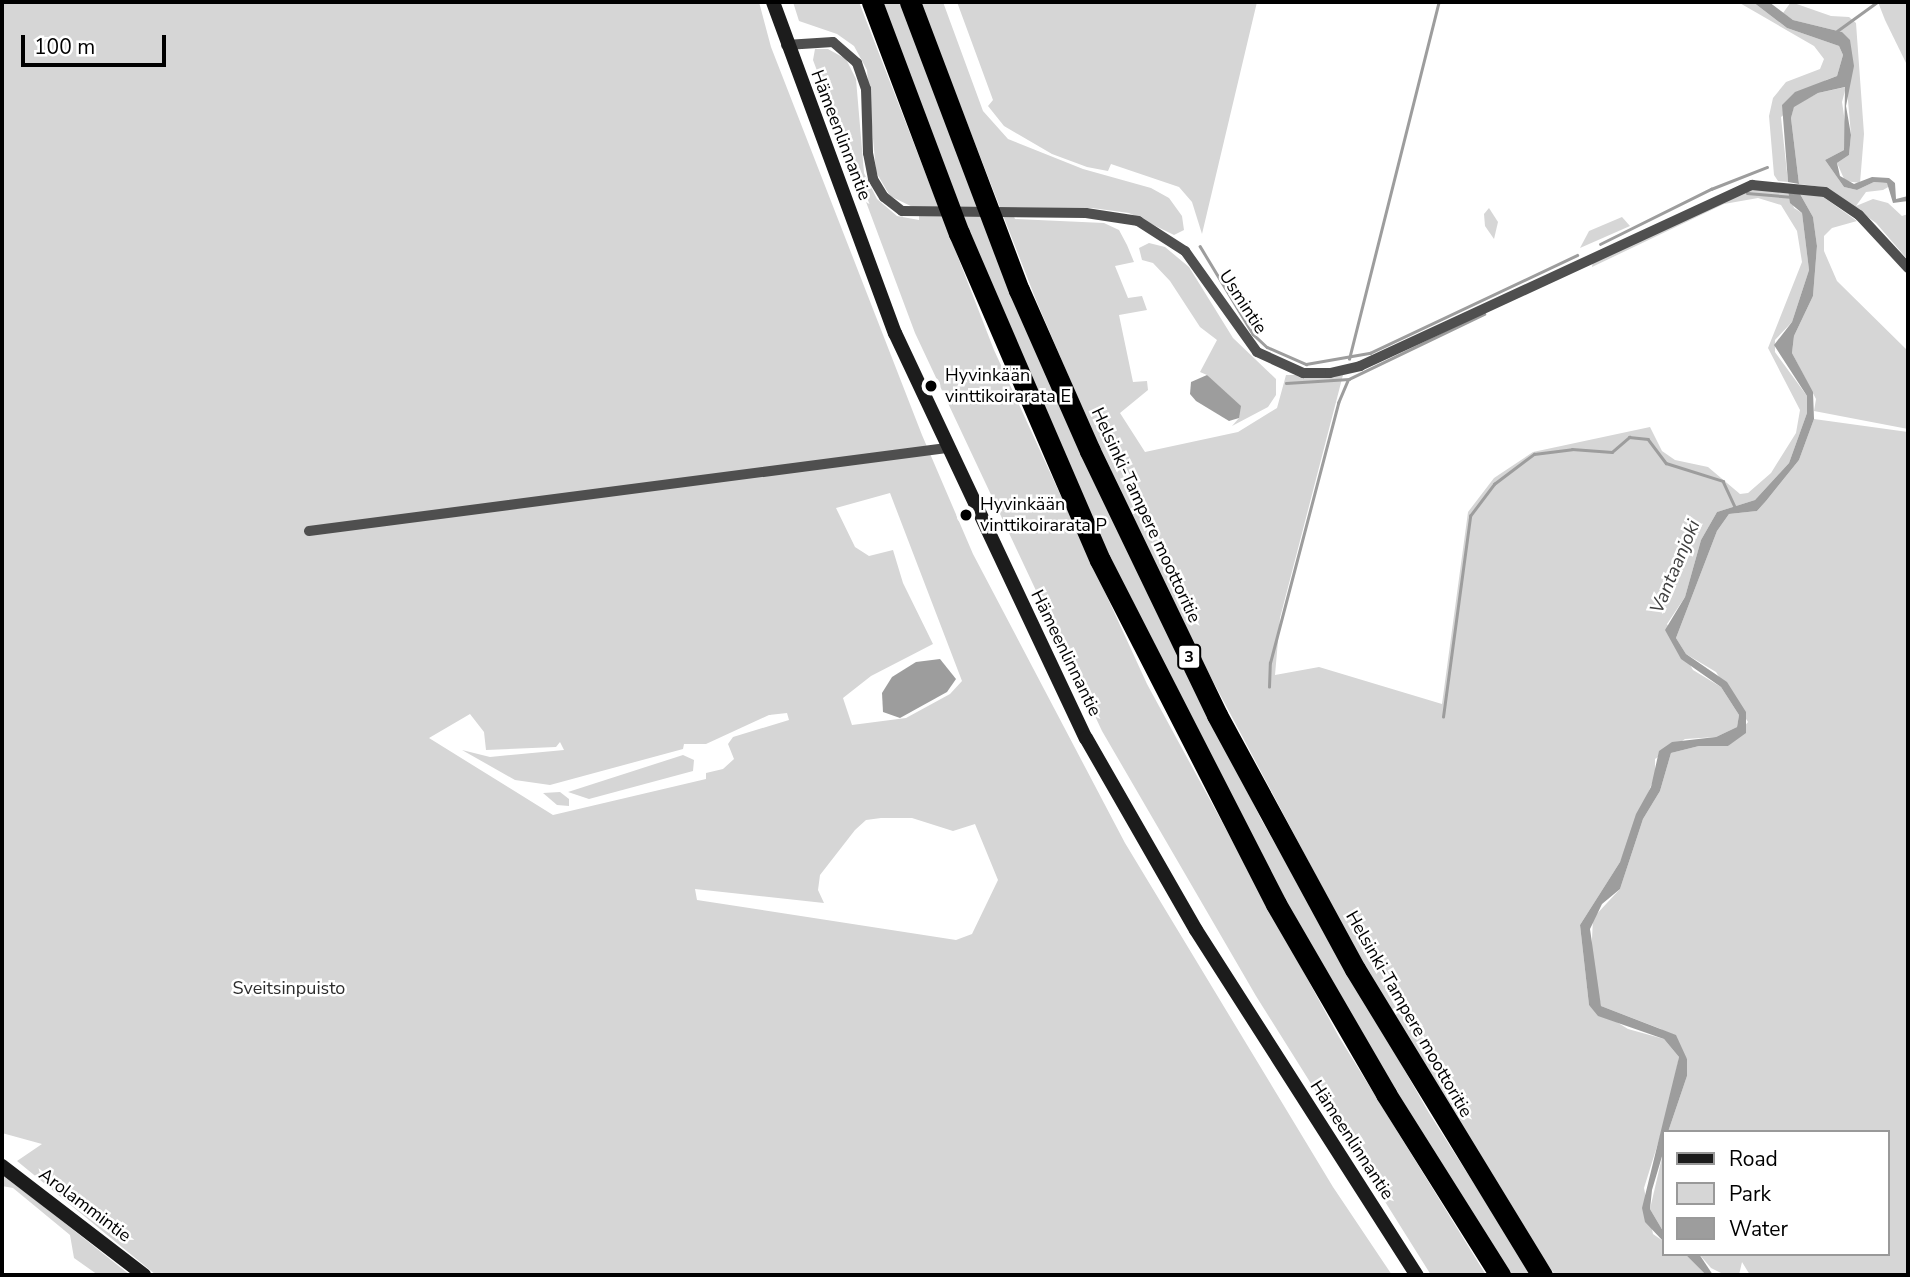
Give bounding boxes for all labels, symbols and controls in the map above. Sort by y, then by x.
scale bar [24,21,170,65]
text: 100 m [34,33,95,61]
street label: Hämeenlinnantie [806,67,876,203]
street label: Usmintie [1214,266,1272,338]
place label: Hyvinkään vinttikoirarata E [945,365,1071,408]
marker: Hyvinkään vinttikoirarata E [923,378,939,394]
street label: Helsinki-Tampere moottoritie [1087,404,1205,626]
place label: Hyvinkään vinttikoirarata P [980,494,1107,536]
marker: Hyvinkään vinttikoirarata P [958,507,974,523]
water label: Vantaanjoki [1646,517,1706,617]
street label: Hämeenlinnantie [1026,586,1106,720]
road number: 3 [1177,644,1201,670]
street label: Helsinki-Tampere moottoritie [1341,907,1477,1121]
park label: Sveitsinpuisto [233,977,345,999]
street label: Hämeenlinnantie [1305,1076,1399,1204]
legend [1661,1130,1889,1256]
text: Road [1729,1145,1778,1173]
street label: Arolammintie [35,1163,135,1247]
text: Park [1729,1180,1771,1208]
text: Water [1729,1215,1788,1243]

